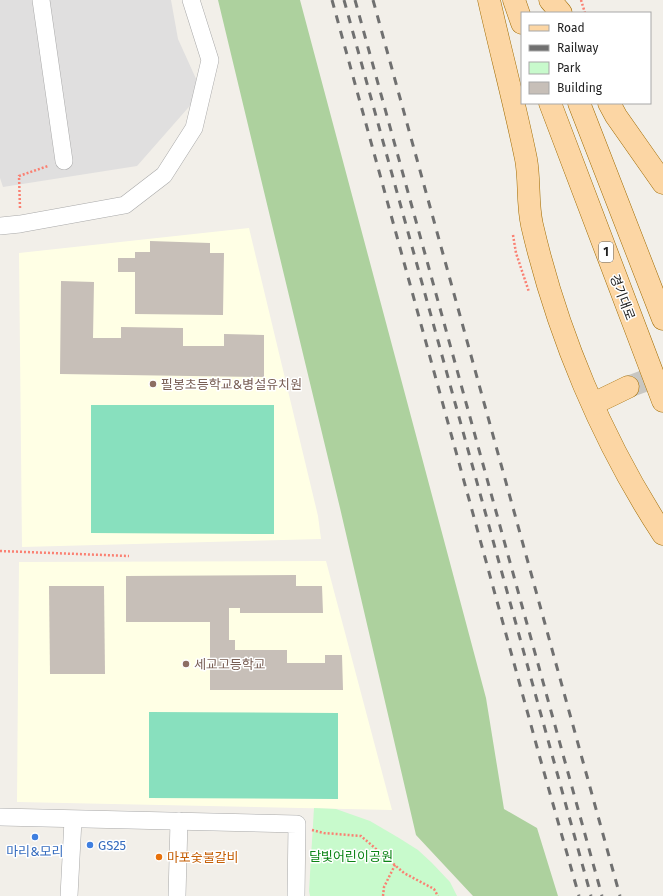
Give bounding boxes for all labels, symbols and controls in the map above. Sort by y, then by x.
legend [521,12,651,104]
text: Road [557,21,585,35]
text: Railway [557,41,598,55]
text: Park [557,61,581,75]
text: Building [557,81,603,95]
road number: 1 [599,242,613,262]
street label: 경기대로 [607,272,638,322]
place label: 필봉초등학교&병설유치원 [161,377,302,392]
marker: 필봉초등학교&병설유치원 [148,379,158,389]
place label: 세교고등학교 [194,657,266,672]
marker: 세교고등학교 [181,659,191,669]
marker: 마리&모리 [30,832,40,842]
place label: GS25 [98,838,126,853]
marker: GS25 [85,840,95,850]
place label: 마리&모리 [6,844,64,859]
park label: 달빛어린이공원 [309,849,393,864]
place label: 마포숯불갈비 [167,850,239,865]
marker: 마포숯불갈비 [154,852,164,862]

